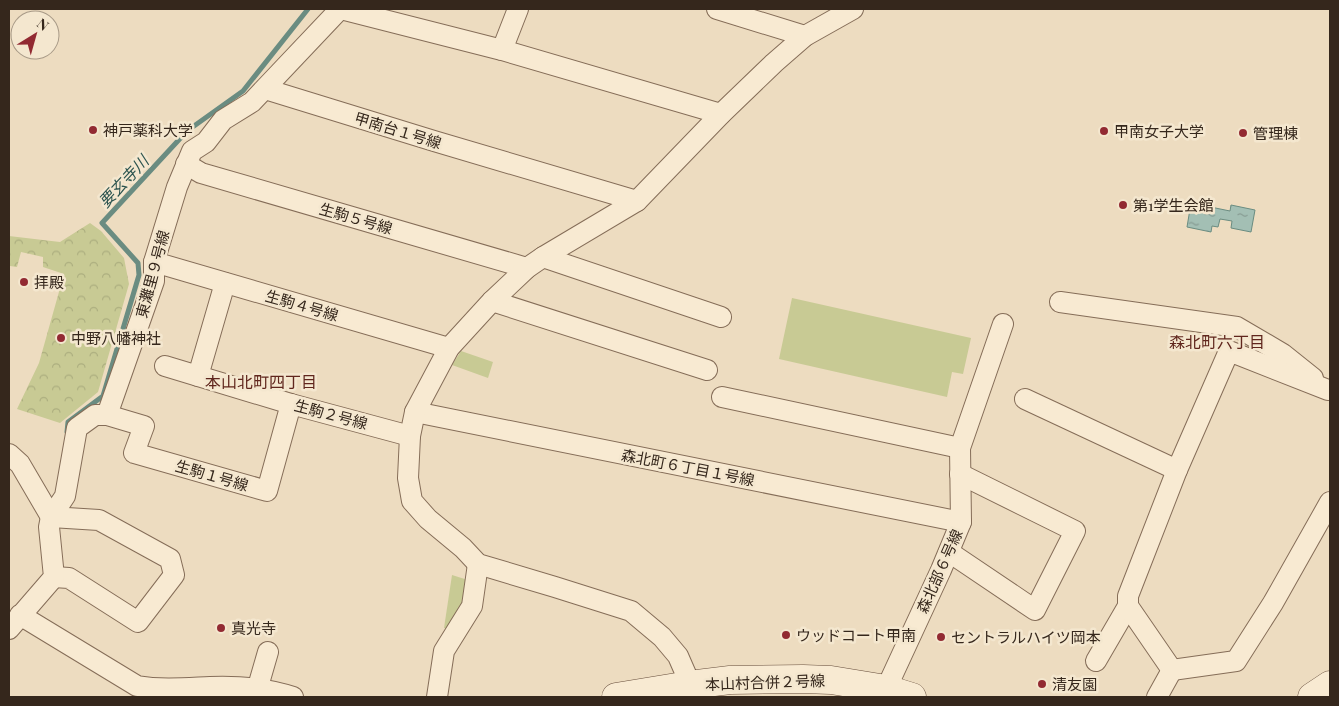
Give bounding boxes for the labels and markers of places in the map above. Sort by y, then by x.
place label: 神戸薬科大学 [103,120,193,140]
place label: 甲南女子大学 [1114,121,1204,141]
place label: 管理棟 [1253,123,1298,143]
marker: 神戸薬科大学 [87,124,99,136]
marker: 甲南女子大学 [1098,125,1110,137]
marker: 管理棟 [1237,127,1249,139]
place label: 第1学生会館 [1133,195,1214,215]
marker: 第1学生会館 [1117,199,1129,211]
place label: 拝殿 [34,272,64,292]
marker: 拝殿 [18,276,30,288]
place label: 中野八幡神社 [71,328,161,348]
marker: 中野八幡神社 [55,332,67,344]
place label: 真光寺 [231,618,276,638]
marker: 真光寺 [215,622,227,634]
place label: ウッドコート甲南 [796,625,916,645]
place label: セントラルハイツ岡本 [951,627,1101,647]
marker: ウッドコート甲南 [780,629,792,641]
marker: セントラルハイツ岡本 [935,631,947,643]
place label: 清友園 [1052,674,1097,694]
marker: 清友園 [1036,678,1048,690]

